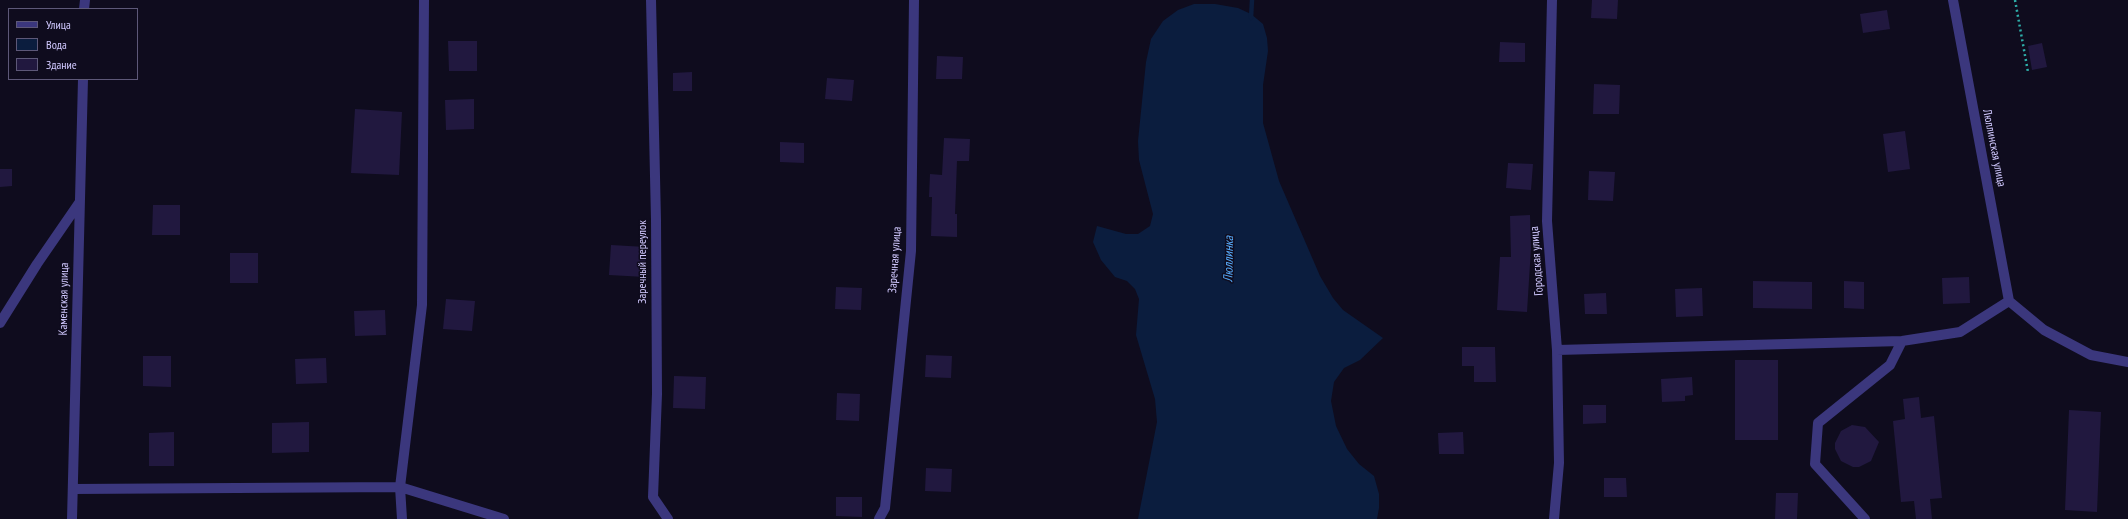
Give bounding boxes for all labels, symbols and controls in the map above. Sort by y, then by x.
legend [8,8,138,80]
text: Улица [46,17,71,32]
text: Вода [46,37,67,52]
text: Здание [46,57,77,72]
street label: Люллинская улица [1979,108,2009,188]
street label: Заречный переулок [636,220,650,304]
street label: Заречная улица [885,226,905,294]
street label: Городская улица [1527,226,1547,296]
water label: Люллинка [1221,236,1237,282]
street label: Каменская улица [56,263,72,335]

